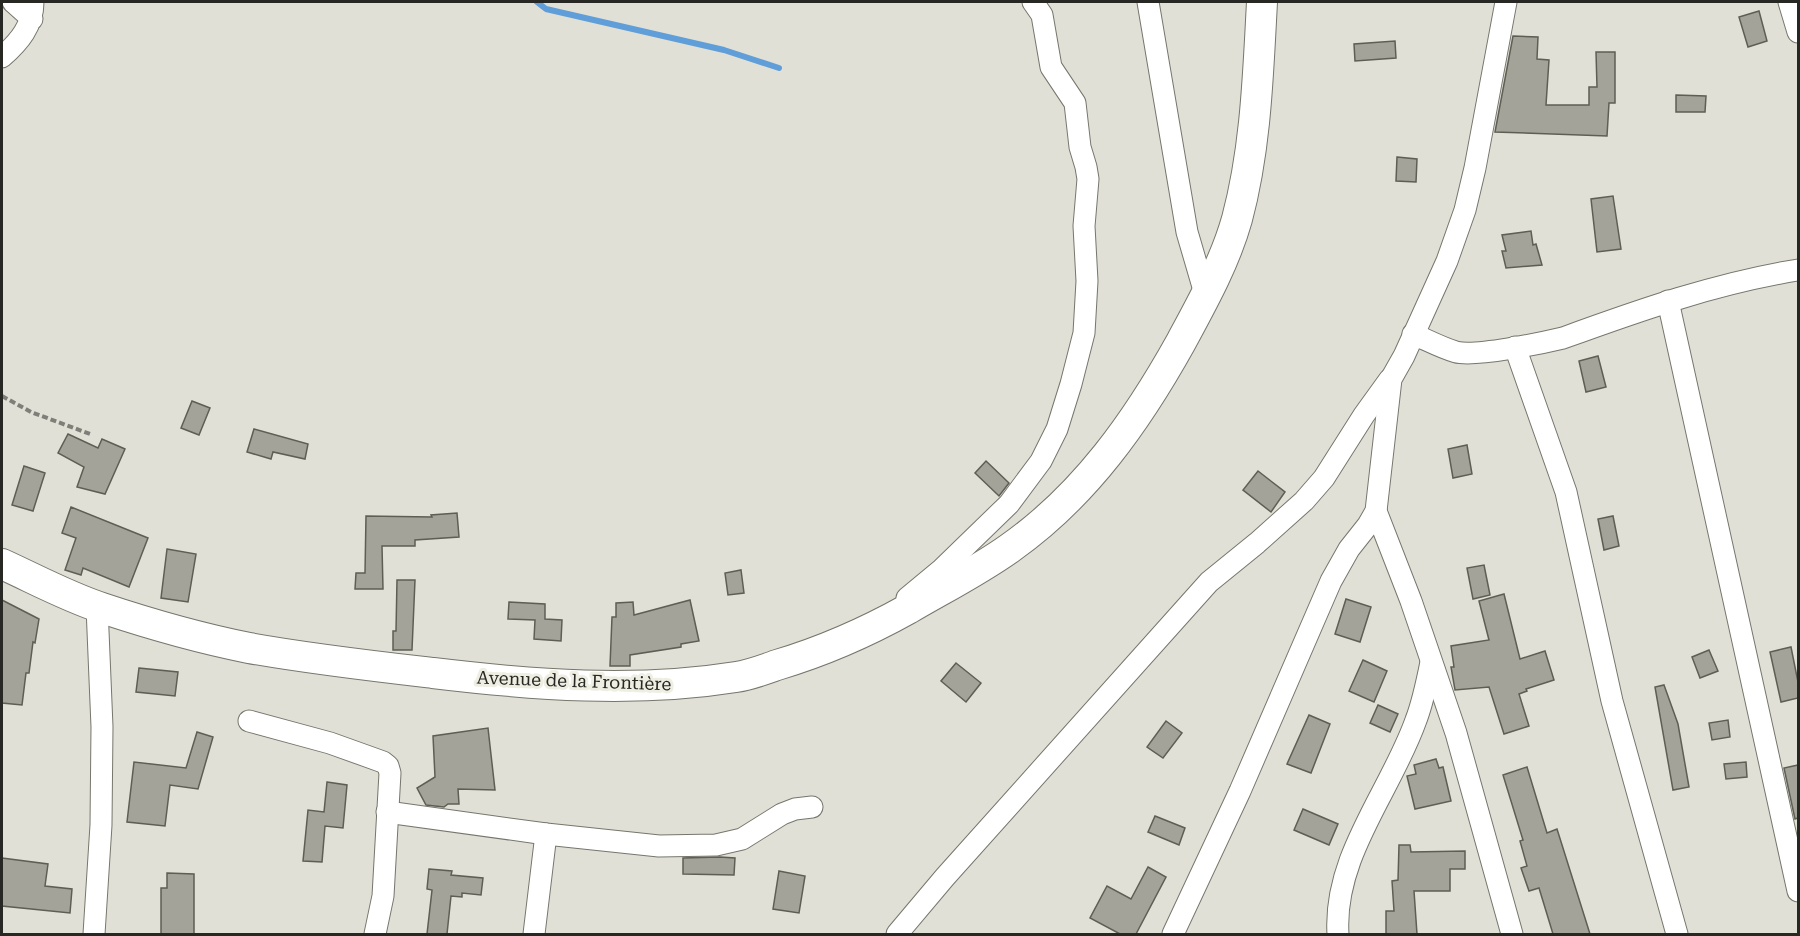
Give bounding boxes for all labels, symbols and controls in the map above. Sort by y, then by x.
street label: Avenue de la Frontière [476,667,672,694]

